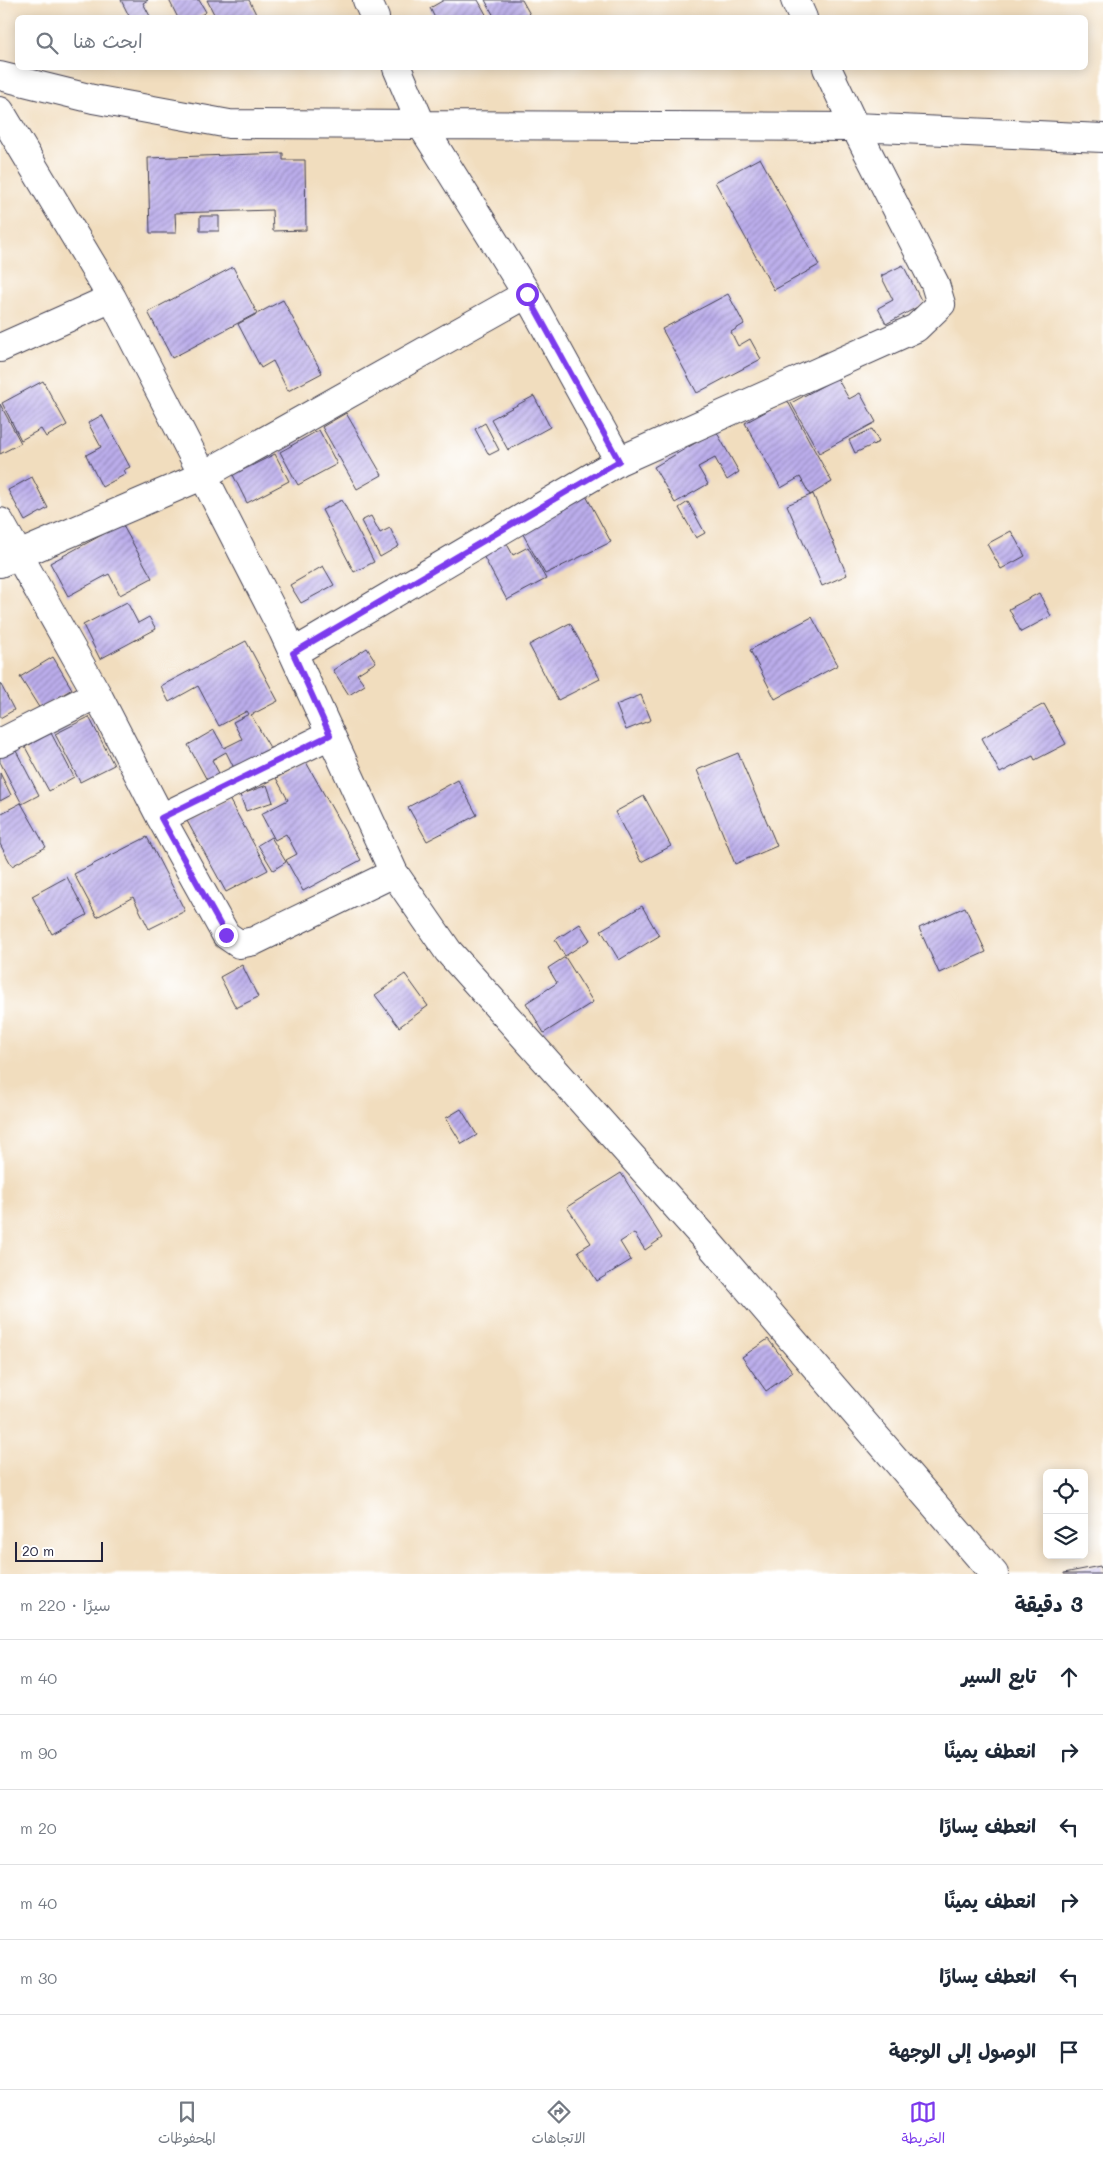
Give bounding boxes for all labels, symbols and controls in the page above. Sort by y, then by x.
search box [15,15,1088,70]
text: ابحث هنا [73,28,143,53]
icon: search [33,29,61,57]
route start [516,283,539,306]
route end [215,924,238,947]
map controls [1043,1469,1088,1559]
button: locate [1043,1469,1088,1514]
button: layers [1043,1514,1088,1559]
scale bar [15,1539,102,1562]
text: 20 m [22,1541,54,1560]
text: 3 دقيقة [1014,1590,1083,1617]
text: سيرًا · 220 m [20,1594,111,1615]
text: تابع السير [961,1663,1036,1688]
icon: ahead [1055,1663,1083,1691]
text: 40 m [20,1667,57,1688]
text: انعطف يمينًا [944,1738,1036,1763]
icon: right [1055,1738,1083,1766]
text: 90 m [20,1742,57,1763]
text: انعطف يسارًا [939,1813,1036,1838]
icon: left [1055,1813,1083,1841]
text: 20 m [20,1817,57,1838]
text: انعطف يمينًا [944,1888,1036,1913]
icon: right [1055,1888,1083,1916]
text: 40 m [20,1892,57,1913]
text: انعطف يسارًا [939,1963,1036,1988]
icon: left [1055,1963,1083,1991]
text: 30 m [20,1967,57,1988]
text: الوصول إلى الوجهة [889,2038,1036,2063]
icon: arrive [1055,2038,1083,2066]
tab: المحفوظات [158,2098,216,2151]
tab: الاتجاهات [531,2098,586,2151]
tab: الخريطة [901,2098,945,2151]

